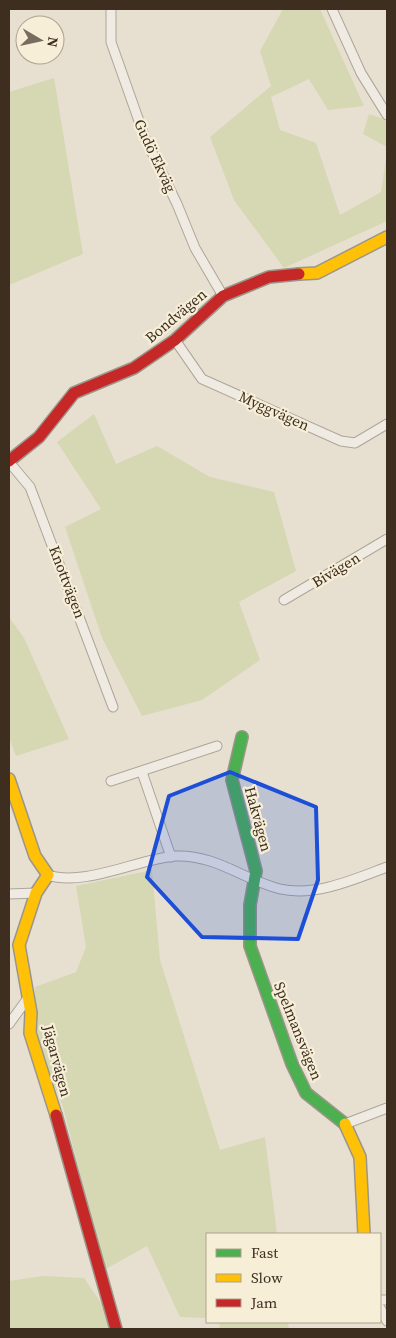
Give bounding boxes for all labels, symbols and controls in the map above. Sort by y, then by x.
north arrow [15,15,65,65]
text: N [42,35,64,49]
street label: Gudö Ekväg [129,116,182,196]
street label: Bondvägen [140,284,211,348]
street label: Myggvägen [236,386,313,435]
street label: Knottvägen [44,542,91,621]
street label: Bivägen [308,547,364,592]
street label: Hakvägen [240,784,277,854]
street label: Spelmansvägen [269,979,328,1083]
street label: Jägarvägen [38,1022,77,1099]
legend [206,1233,381,1323]
text: Fast [251,1242,278,1263]
text: Slow [251,1267,283,1288]
text: Jam [250,1292,278,1313]

